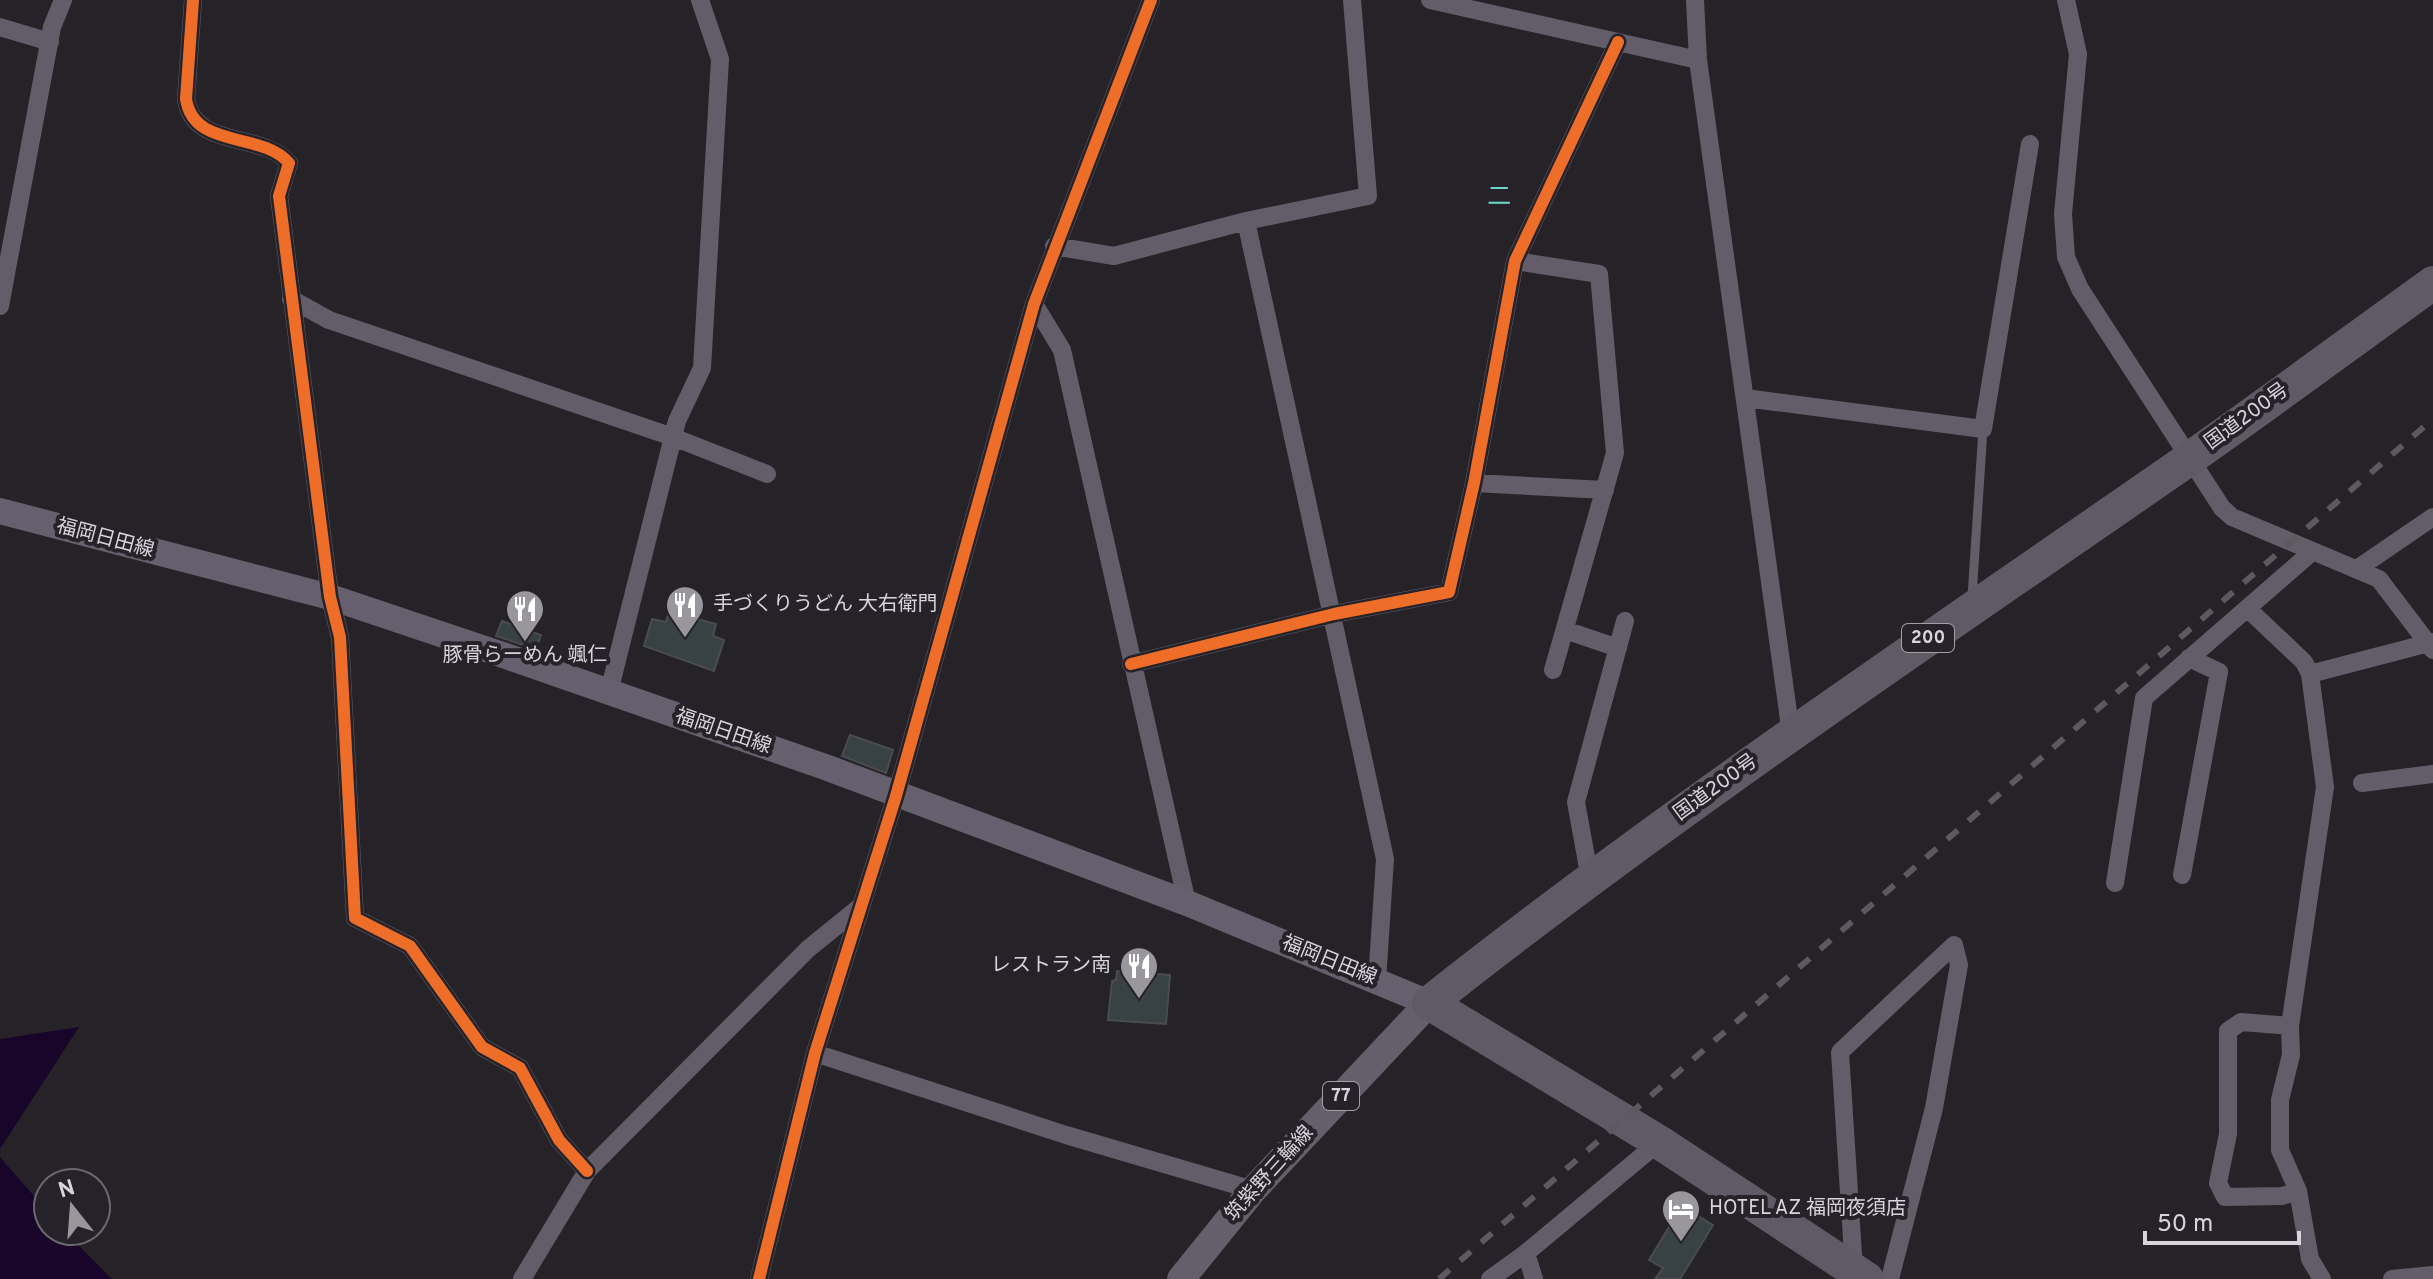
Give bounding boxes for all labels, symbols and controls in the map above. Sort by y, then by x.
district label: 二 [1487,183,1511,213]
street label: 国道200号 [2200,378,2294,456]
street label: 福岡日田線 [53,514,157,564]
restaurant icon: 手づくりうどん 大右衛門 [664,584,706,639]
restaurant icon: 豚骨らーめん 颯仁 [504,588,546,643]
place label: 手づくりうどん 大右衛門 [713,592,938,618]
road number: 200 [1902,624,1954,652]
place label: 豚骨らーめん 颯仁 [443,643,607,669]
street label: 福岡日田線 [671,703,775,761]
street label: 国道200号 [1669,749,1763,827]
street label: 福岡日田線 [1278,930,1380,992]
restaurant icon: レストラン南 [1118,945,1160,1000]
place label: レストラン南 [991,953,1111,979]
road number: 77 [1323,1082,1359,1110]
street label: 筑紫野三輪線 [1220,1121,1320,1227]
north arrow [32,1167,112,1247]
text: N [55,1175,78,1205]
hotel icon: HOTEL AZ 福岡夜須店 [1660,1188,1702,1243]
scale bar [2145,1195,2299,1245]
place label: HOTEL AZ 福岡夜須店 [1709,1196,1906,1222]
text: 50 m [2157,1210,2213,1240]

